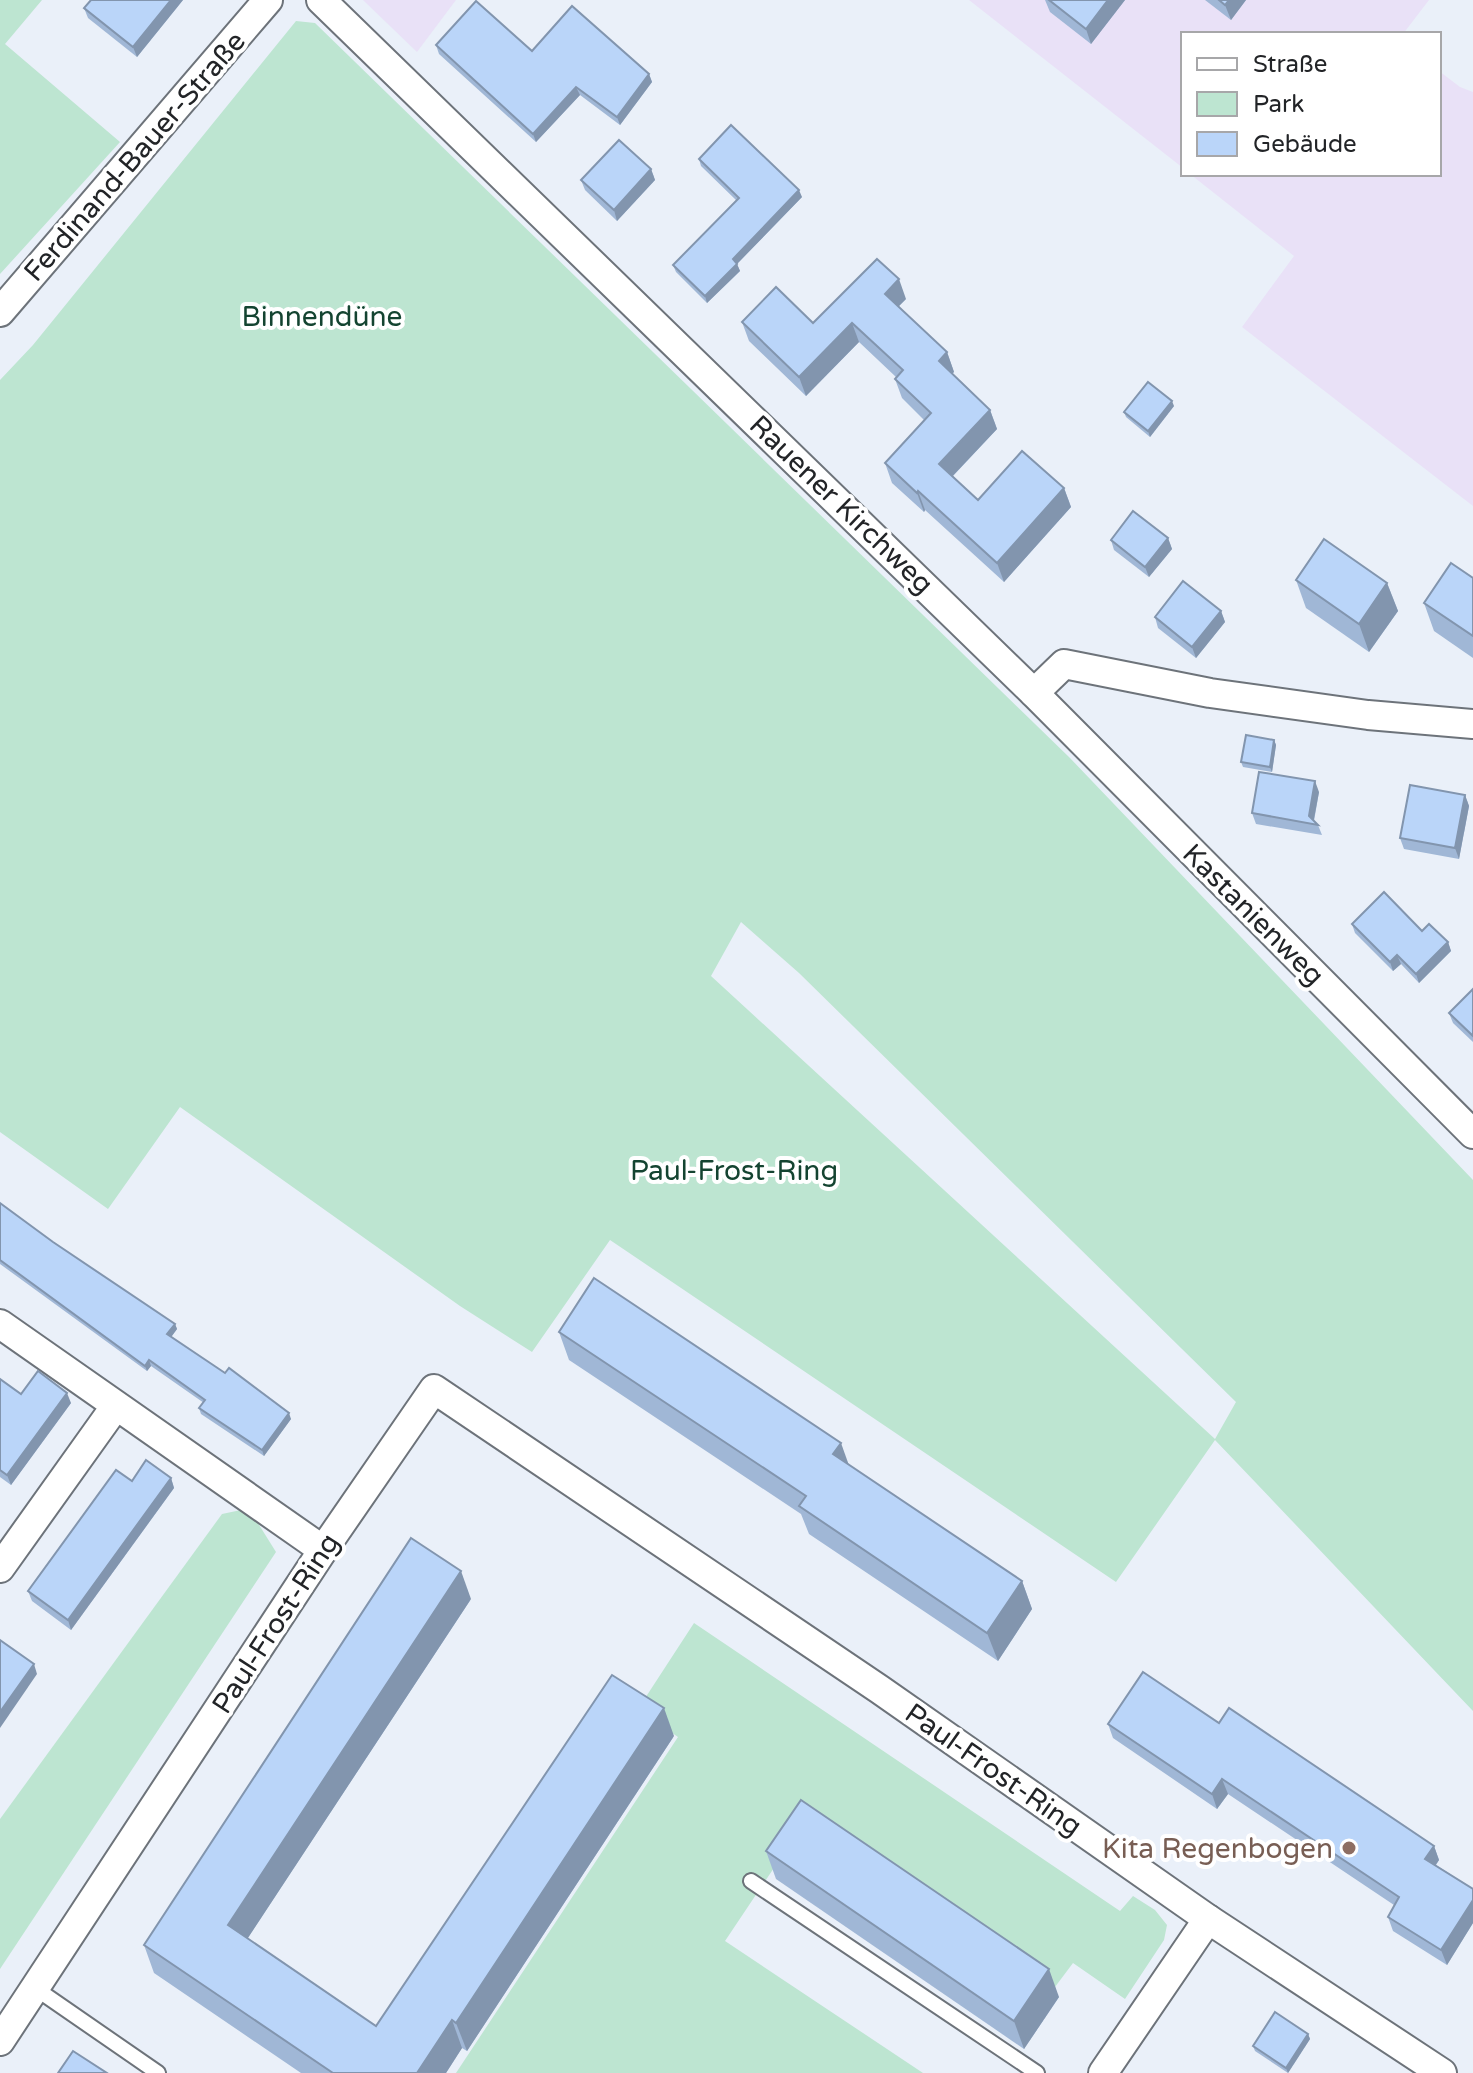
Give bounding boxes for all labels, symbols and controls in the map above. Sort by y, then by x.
street label: Ferdinand-Bauer-Straße [17,25,253,289]
legend [1181,32,1441,176]
text: Straße [1253,50,1327,79]
text: Park [1253,90,1304,119]
text: Gebäude [1253,130,1357,159]
park label: Binnendüne [242,300,402,334]
street label: Rauener Kirchweg [742,408,940,601]
street label: Kastanienweg [1175,837,1331,993]
park label: Paul-Frost-Ring [630,1154,838,1188]
street label: Paul-Frost-Ring [205,1527,347,1720]
street label: Paul-Frost-Ring [898,1696,1088,1843]
place label: Kita Regenbogen [1102,1832,1333,1866]
marker: Kita Regenbogen [1340,1839,1358,1857]

